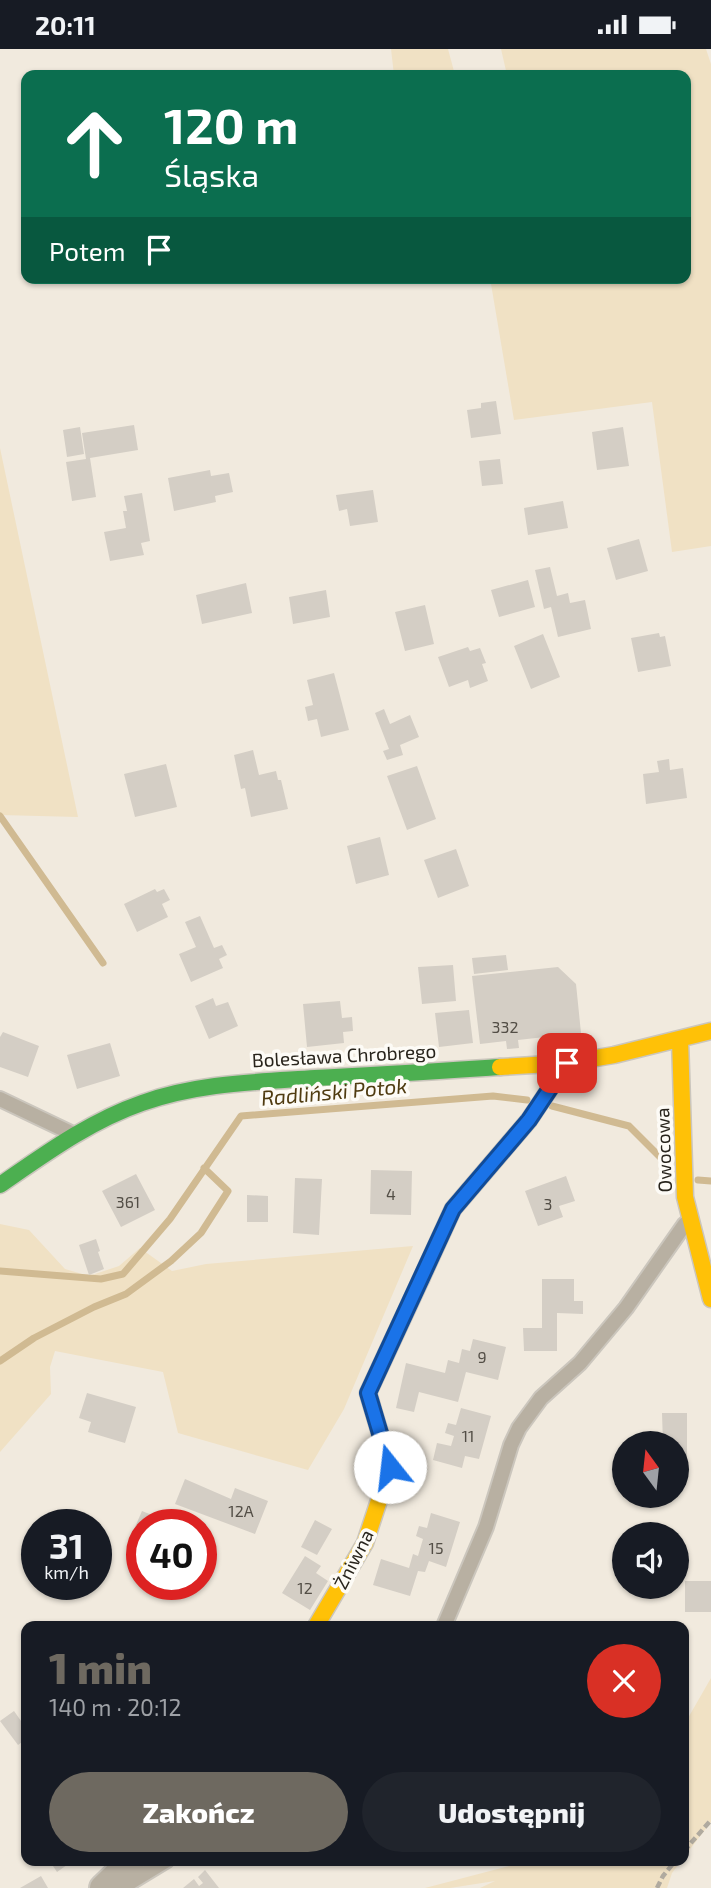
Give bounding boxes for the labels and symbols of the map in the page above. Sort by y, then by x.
house number: 332 [492,1017,518,1036]
pin [537,1033,597,1093]
street label: Bolesława Chrobrego [251,1039,437,1071]
water label: Radliński Potok [260,1072,408,1110]
street label: Owocowa [650,1107,676,1193]
house number: 4 [386,1184,396,1203]
house number: 361 [116,1192,140,1211]
house number: 3 [544,1194,552,1213]
house number: 9 [477,1347,487,1366]
house number: 11 [462,1426,474,1445]
position arrow [353,1430,427,1504]
north arrow [612,1431,690,1509]
house number: 12A [228,1501,254,1520]
speed limit sign: 40 [126,1509,217,1600]
street label: Żniwna [328,1525,378,1593]
house number: 15 [429,1538,443,1557]
house number: 12 [297,1578,313,1597]

